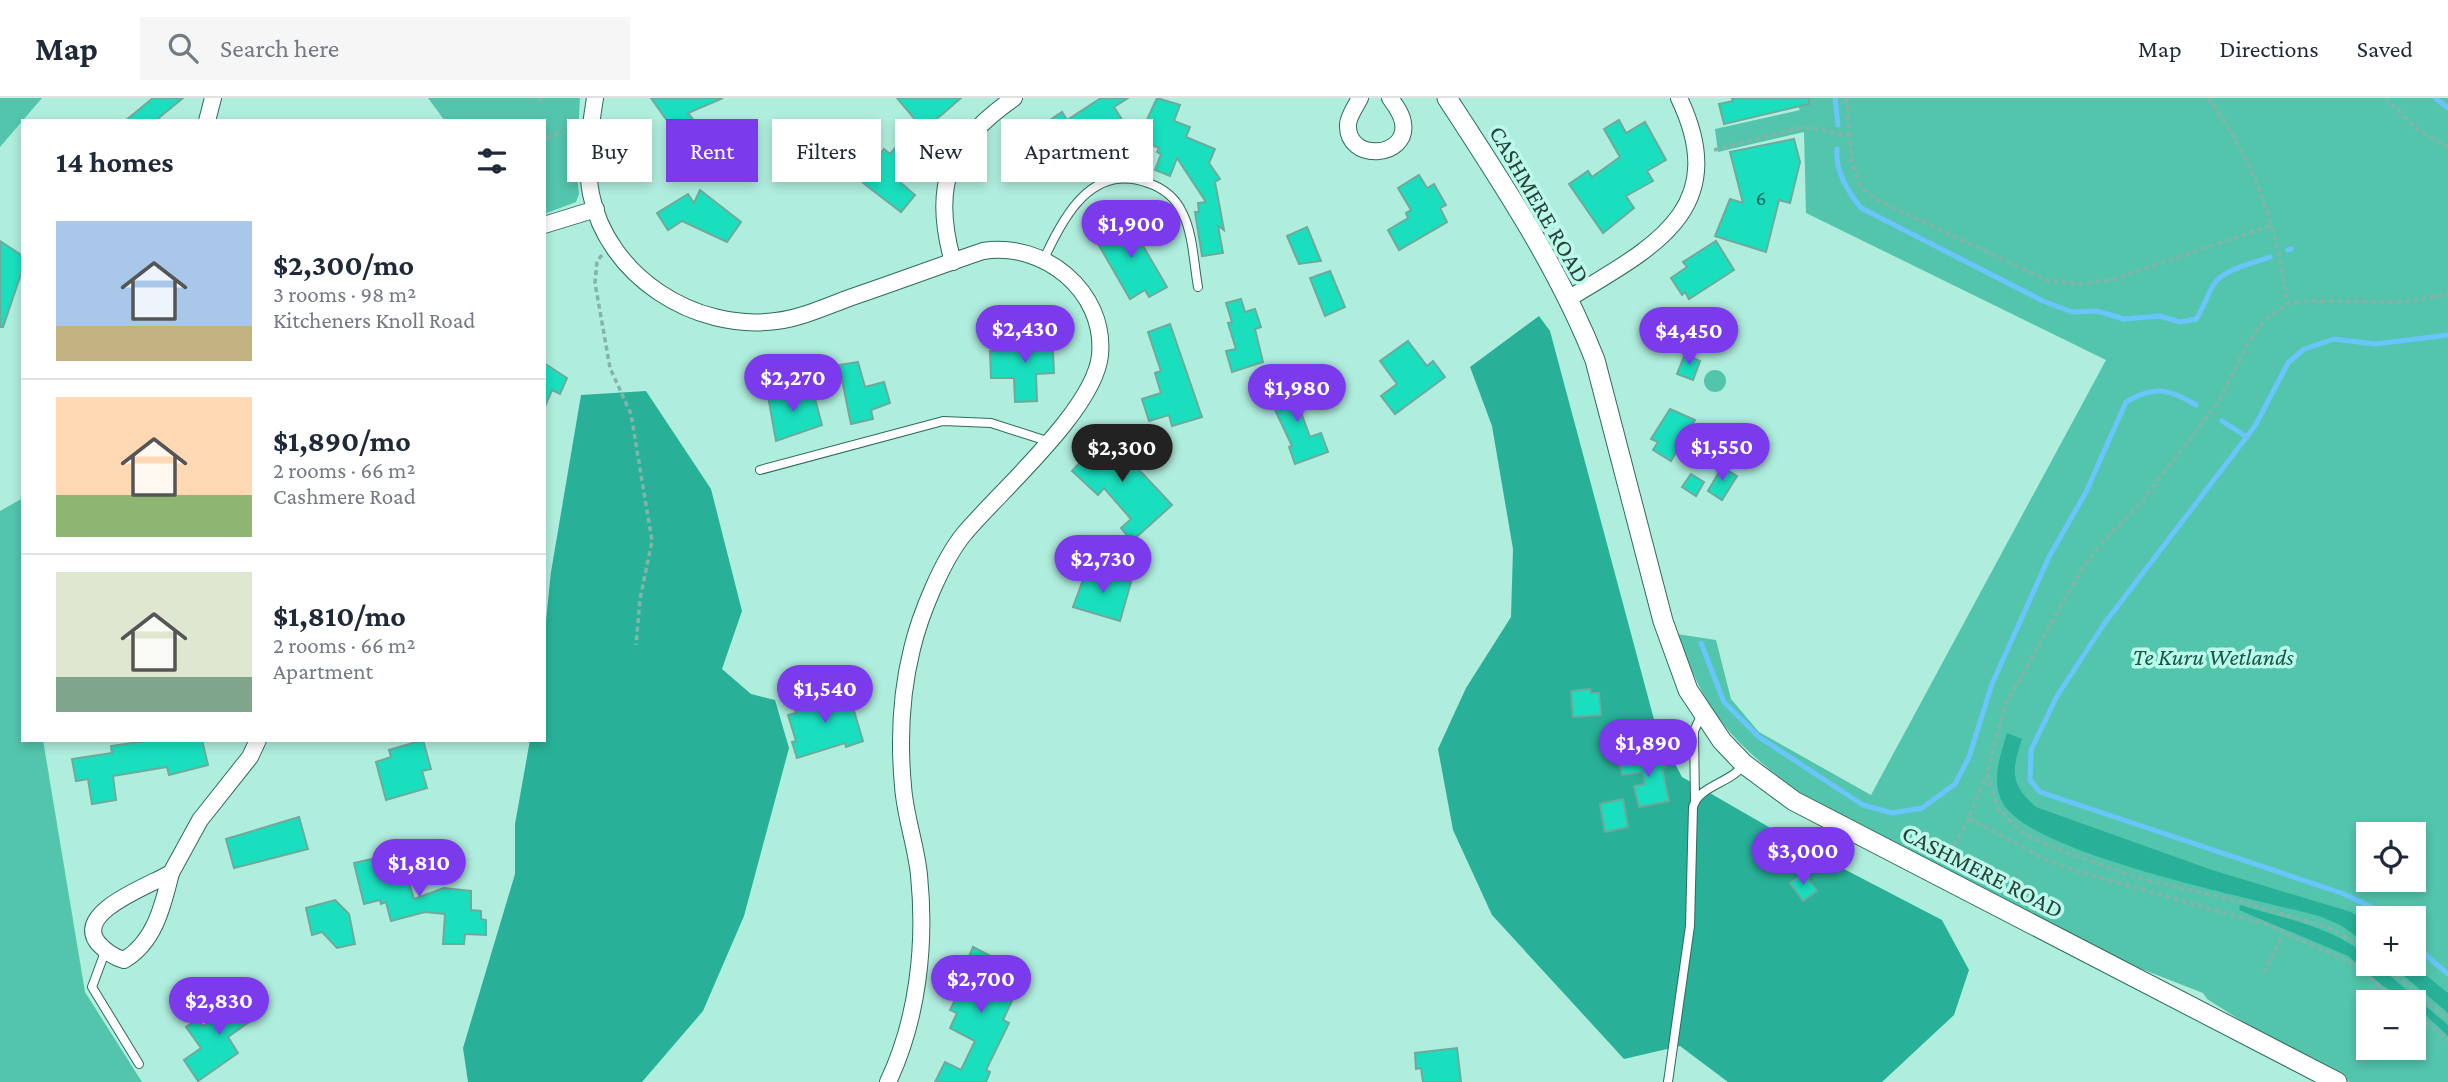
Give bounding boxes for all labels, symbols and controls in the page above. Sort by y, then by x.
search box [140,17,630,80]
icon: search [164,29,202,67]
text: Map [35,30,98,67]
text: Search here [220,34,339,63]
text: Map [2138,35,2182,62]
text: Directions [2220,35,2319,62]
text: Saved [2357,35,2413,62]
chip: Buy [567,119,652,182]
chip: Rent [666,119,758,182]
chip: Filters [772,119,881,182]
chip: New [895,119,987,182]
chip: Apartment [1001,119,1153,182]
street label: CASHMERE ROAD [1484,121,1596,287]
icon: filters [473,142,511,180]
text: 14 homes [56,145,174,178]
house number: 6 [1756,186,1766,210]
pin: $1,900 [1074,200,1188,260]
text: $1,900 [1098,210,1164,236]
text: $2,300/mo [273,248,414,281]
icon: home [112,249,196,333]
text: 3 rooms · 98 m² [273,281,416,307]
pin: $2,430 [968,306,1082,365]
text: Kitcheners Knoll Road [273,307,475,333]
pin: $4,450 [1632,308,1746,367]
text: $2,430 [992,315,1058,341]
text: $4,450 [1655,317,1723,343]
pin: $2,270 [736,354,850,414]
text: $2,270 [760,364,826,390]
pin: $1,980 [1240,364,1354,424]
text: $1,980 [1264,374,1330,400]
text: $1,890/mo [273,424,411,457]
pin: $2,300 [1065,424,1179,484]
pin: $1,550 [1665,424,1779,483]
icon: home [112,425,196,509]
text: $1,550 [1691,433,1753,459]
text: $2,300 [1088,434,1156,460]
text: 2 rooms · 66 m² [273,457,416,483]
text: Cashmere Road [273,483,416,509]
pin: $2,730 [1046,536,1160,595]
text: $2,730 [1070,545,1136,571]
text: $1,810/mo [273,599,406,632]
icon: home [112,600,196,684]
text: 2 rooms · 66 m² [273,632,416,658]
park label: Te Kuru Wetlands [2132,643,2294,670]
text: Apartment [273,658,373,684]
pin: $1,540 [768,666,882,725]
text: $1,540 [793,675,857,701]
pin: $1,890 [1591,720,1705,779]
text: $1,890 [1615,729,1681,755]
street label: CASHMERE ROAD [1898,819,2068,923]
map controls [2356,822,2426,1060]
button: locate [2356,822,2426,892]
pin: $3,000 [1746,828,1860,887]
text: $3,000 [1768,837,1838,863]
pin: $1,810 [362,840,476,899]
text: $1,810 [388,849,450,875]
button: + [2356,906,2426,976]
pin: $2,700 [924,956,1038,1015]
text: $2,700 [947,965,1015,991]
pin: $2,830 [162,978,276,1037]
text: $2,830 [185,987,253,1013]
button: − [2356,990,2426,1060]

